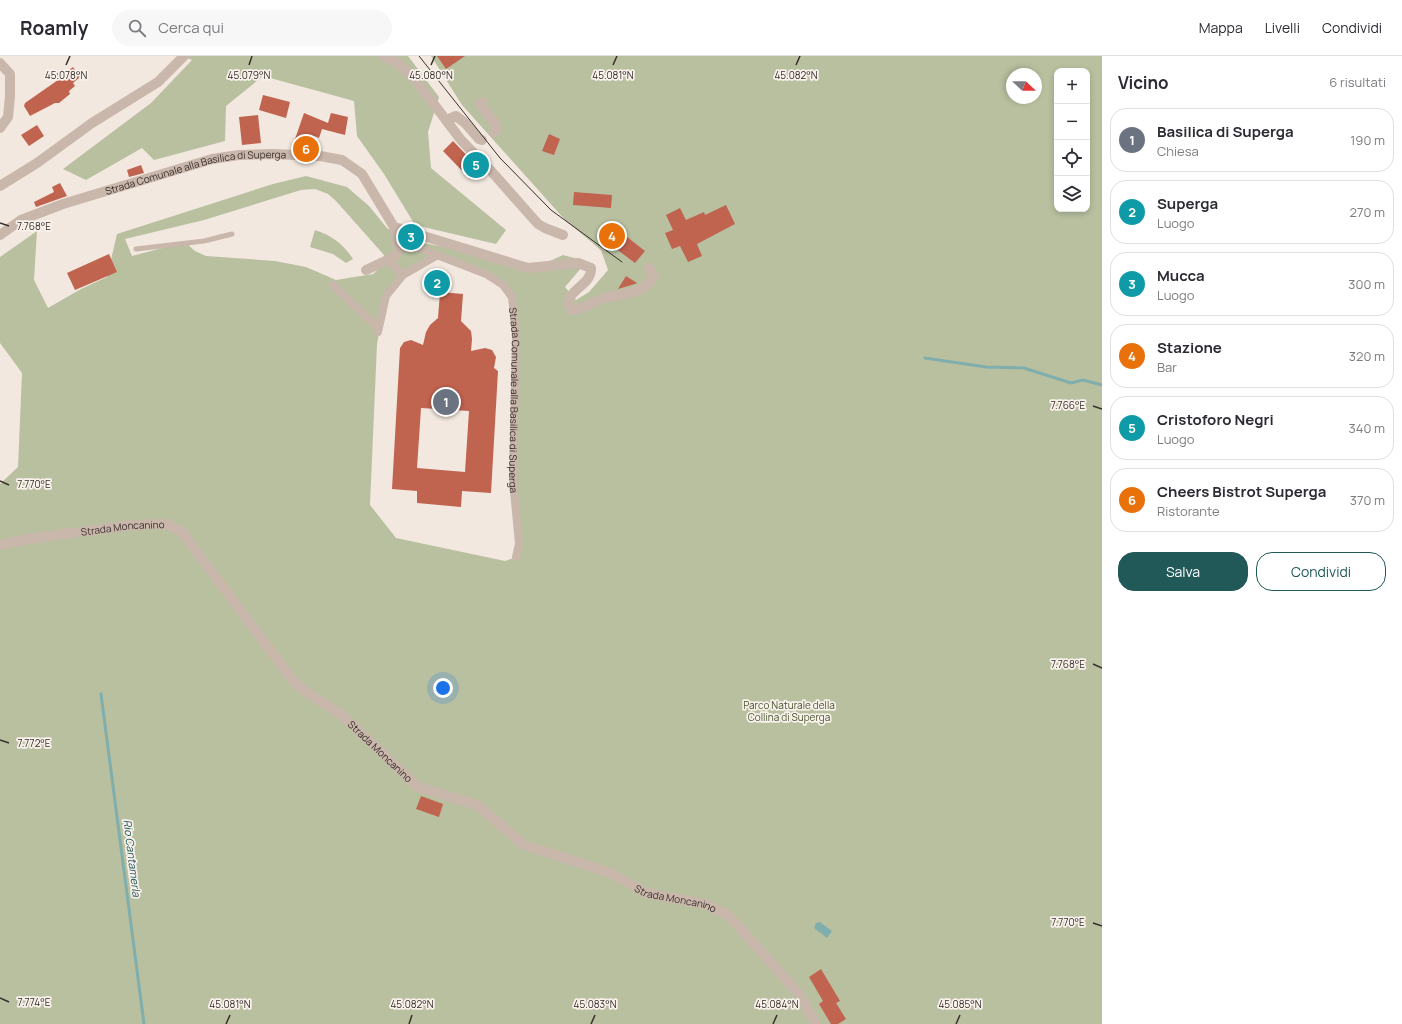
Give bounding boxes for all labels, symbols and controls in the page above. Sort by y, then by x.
search box [112,10,392,46]
text: Roamly [20,15,88,41]
icon: search [126,17,148,39]
text: Cerca qui [158,17,224,38]
text: Mappa [1199,18,1243,37]
text: Livelli [1265,18,1300,37]
text: Condividi [1322,18,1382,37]
text: 45.078°N [45,68,87,82]
text: 45.079°N [228,68,271,82]
text: 45.080°N [409,68,453,82]
text: 45.081°N [592,68,634,82]
text: 45.082°N [774,68,818,82]
north arrow [1006,68,1042,104]
map controls [1054,68,1090,212]
button: + [1054,68,1090,104]
text: Vicino [1118,71,1169,94]
text: 6 risultati [1329,73,1386,91]
button: − [1054,104,1090,140]
text: Basilica di Superga [1157,121,1294,142]
text: 1 [1129,131,1135,149]
text: 190 m [1350,131,1385,149]
pin: 6 [293,134,319,164]
button: locate [1054,140,1090,176]
text: Chiesa [1157,142,1199,160]
street label: Strada Comunale alla Basilica di Superga [103,147,287,198]
pin: 5 [463,150,489,180]
button: layers [1054,176,1090,212]
text: Superga [1157,193,1218,214]
text: 2 [1128,203,1136,221]
text: 270 m [1350,203,1385,221]
text: Luogo [1157,214,1194,232]
text: 7.768°E [17,219,51,233]
pin: 4 [599,221,625,251]
pin: 3 [398,222,424,252]
text: Mucca [1157,265,1205,286]
pin: 2 [424,268,450,298]
text: 3 [1128,275,1136,293]
text: 300 m [1348,275,1385,293]
text: Luogo [1157,286,1194,304]
street label: Strada Comunale alla Basilica di Superga [506,307,523,494]
text: Stazione [1157,337,1222,358]
text: 4 [1128,347,1136,365]
text: 320 m [1349,347,1385,365]
text: Bar [1157,358,1177,376]
pin: 1 [433,387,459,417]
text: 7.766°E [1051,398,1086,412]
text: Cristoforo Negri [1157,409,1274,430]
text: 5 [1128,419,1136,437]
text: 340 m [1349,419,1385,437]
text: Luogo [1157,430,1194,448]
text: 7.770°E [17,477,51,491]
text: Cheers Bistrot Superga [1157,481,1326,502]
text: 6 [1128,491,1136,509]
text: 370 m [1350,491,1385,509]
text: Ristorante [1157,502,1220,520]
street label: Strada Moncanino [80,517,165,539]
button: Salva [1118,552,1248,591]
button: Condividi [1256,552,1386,591]
text: 7.768°E [1051,657,1085,671]
your location [433,678,453,698]
park label: Parco Naturale della Collina di Superga [743,698,835,724]
street label: Strada Moncanino [345,717,416,785]
text: 7.772°E [17,736,51,750]
water label: Rio Cantamerla [120,819,145,898]
street label: Strada Moncanino [632,881,719,916]
text: 7.770°E [1051,915,1085,929]
text: 7.774°E [18,995,51,1009]
text: 45.081°N [209,997,251,1011]
text: 45.082°N [390,997,434,1011]
text: 45.083°N [574,997,617,1011]
text: 45.084°N [755,997,799,1011]
text: 45.085°N [938,997,982,1011]

